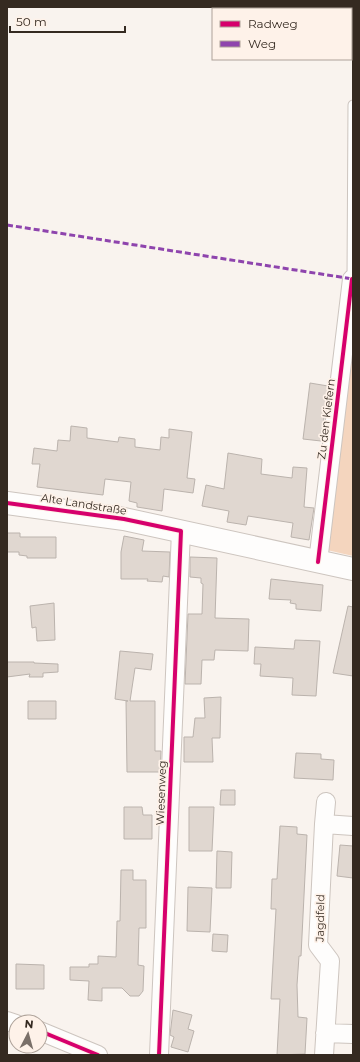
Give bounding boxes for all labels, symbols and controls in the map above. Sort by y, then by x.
scale bar [10,8,125,34]
legend [212,8,352,60]
text: 50 m [16,14,47,29]
text: Radweg [248,16,298,31]
text: Weg [248,36,276,51]
street label: Zu den Kiefern [314,378,338,460]
street label: Alte Landstraße [40,490,128,518]
street label: Wiesenweg [153,760,169,826]
street label: Jagdfeld [313,894,327,943]
north arrow [8,1014,48,1054]
text: N [24,1017,34,1031]

